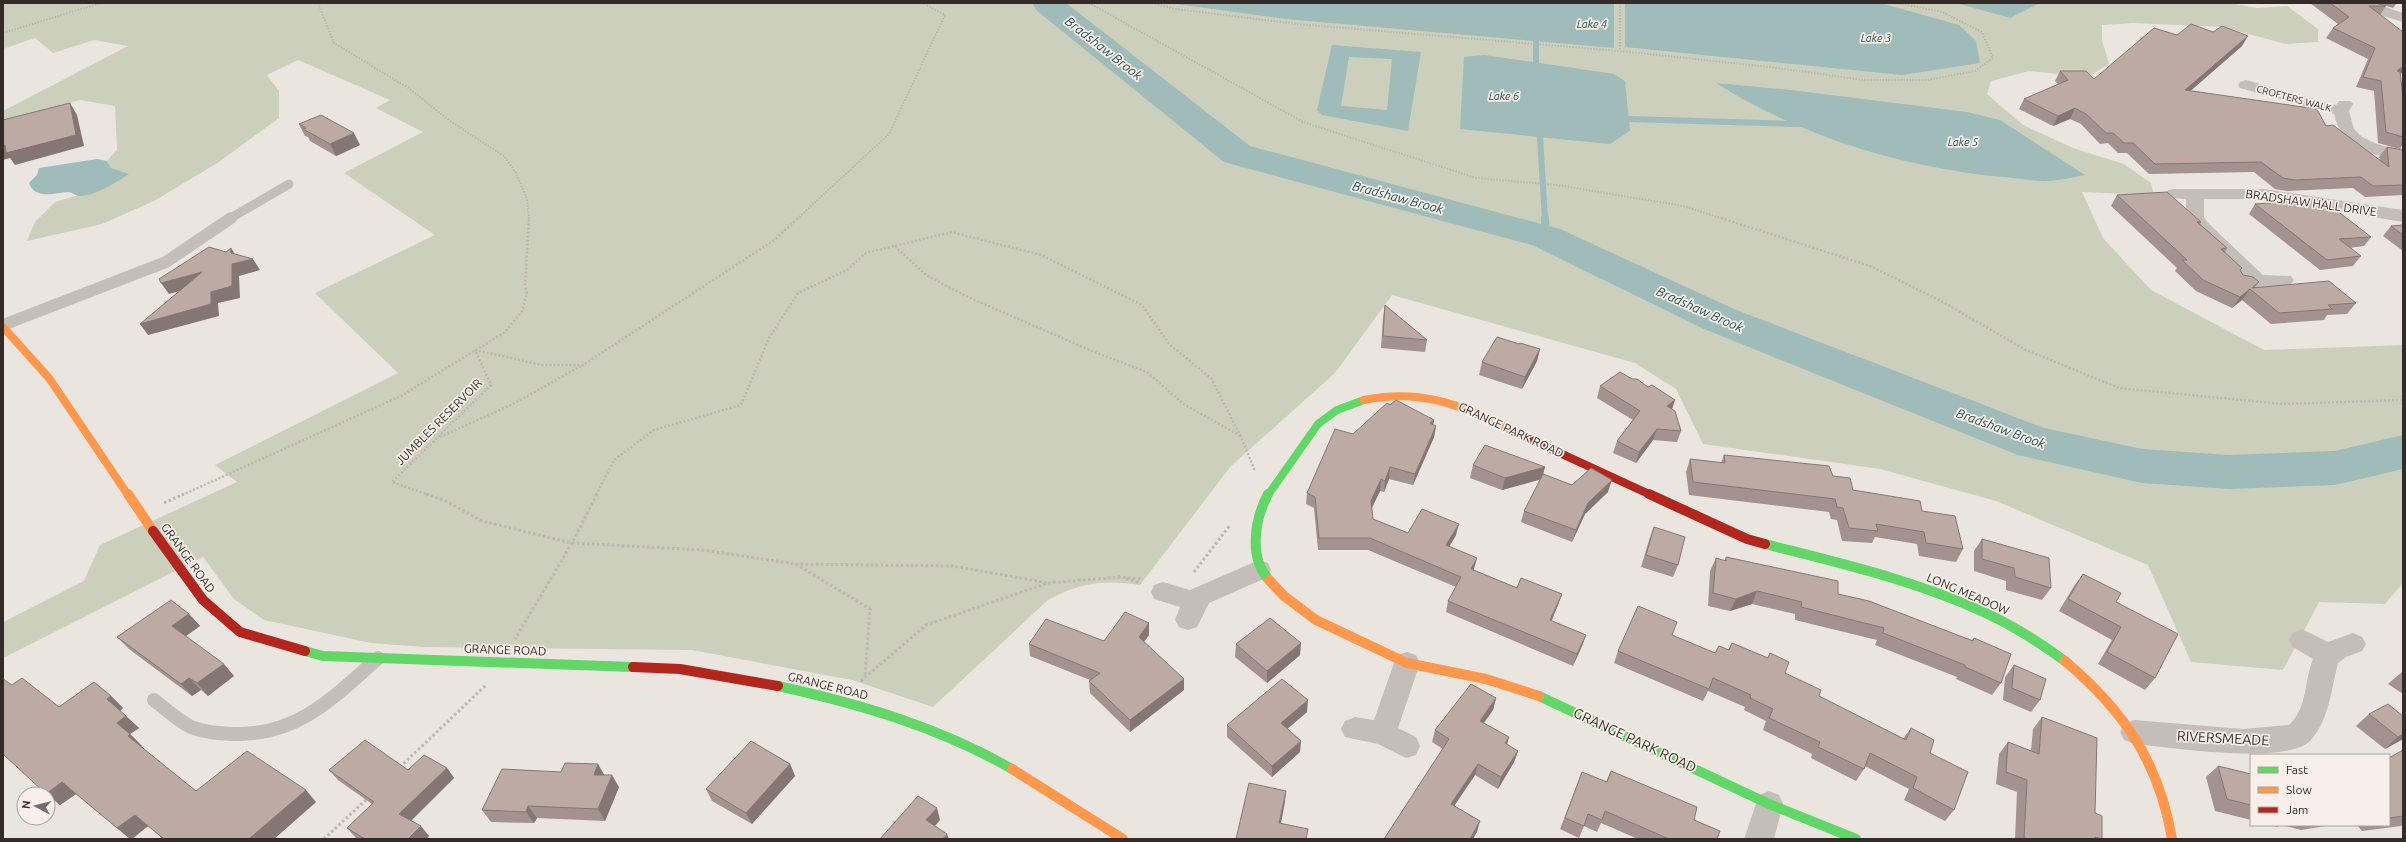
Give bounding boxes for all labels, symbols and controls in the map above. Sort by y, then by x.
water label: Bradshaw Brook [1063,14,1146,83]
water label: Lake 4 [1577,18,1607,30]
water label: Lake 3 [1861,32,1891,44]
street label: CROFTERS WALK [2255,83,2333,114]
water label: Lake 6 [1489,90,1520,102]
water label: Lake 5 [1948,136,1979,148]
water label: Bradshaw Brook [1351,178,1445,216]
street label: BRADSHAW HALL DRIVE [2245,187,2378,218]
water label: Bradshaw Brook [1654,284,1746,335]
street label: JUMBLES RESERVOIR [393,376,485,467]
street label: GRANGE PARK ROAD [1457,399,1566,460]
water label: Bradshaw Brook [1955,405,2048,451]
street label: GRANGE ROAD [159,521,218,595]
street label: LONG MEADOW [1925,570,2011,617]
street label: GRANGE ROAD [464,642,546,657]
street label: GRANGE ROAD [787,669,870,702]
street label: GRANGE PARK ROAD [1571,705,1699,776]
street label: RIVERSMEADE [2177,728,2270,748]
legend [2250,754,2390,826]
text: Fast [2286,763,2308,776]
text: Slow [2286,783,2312,796]
north arrow [16,786,56,826]
text: N [20,800,33,810]
text: Jam [2286,803,2308,816]

